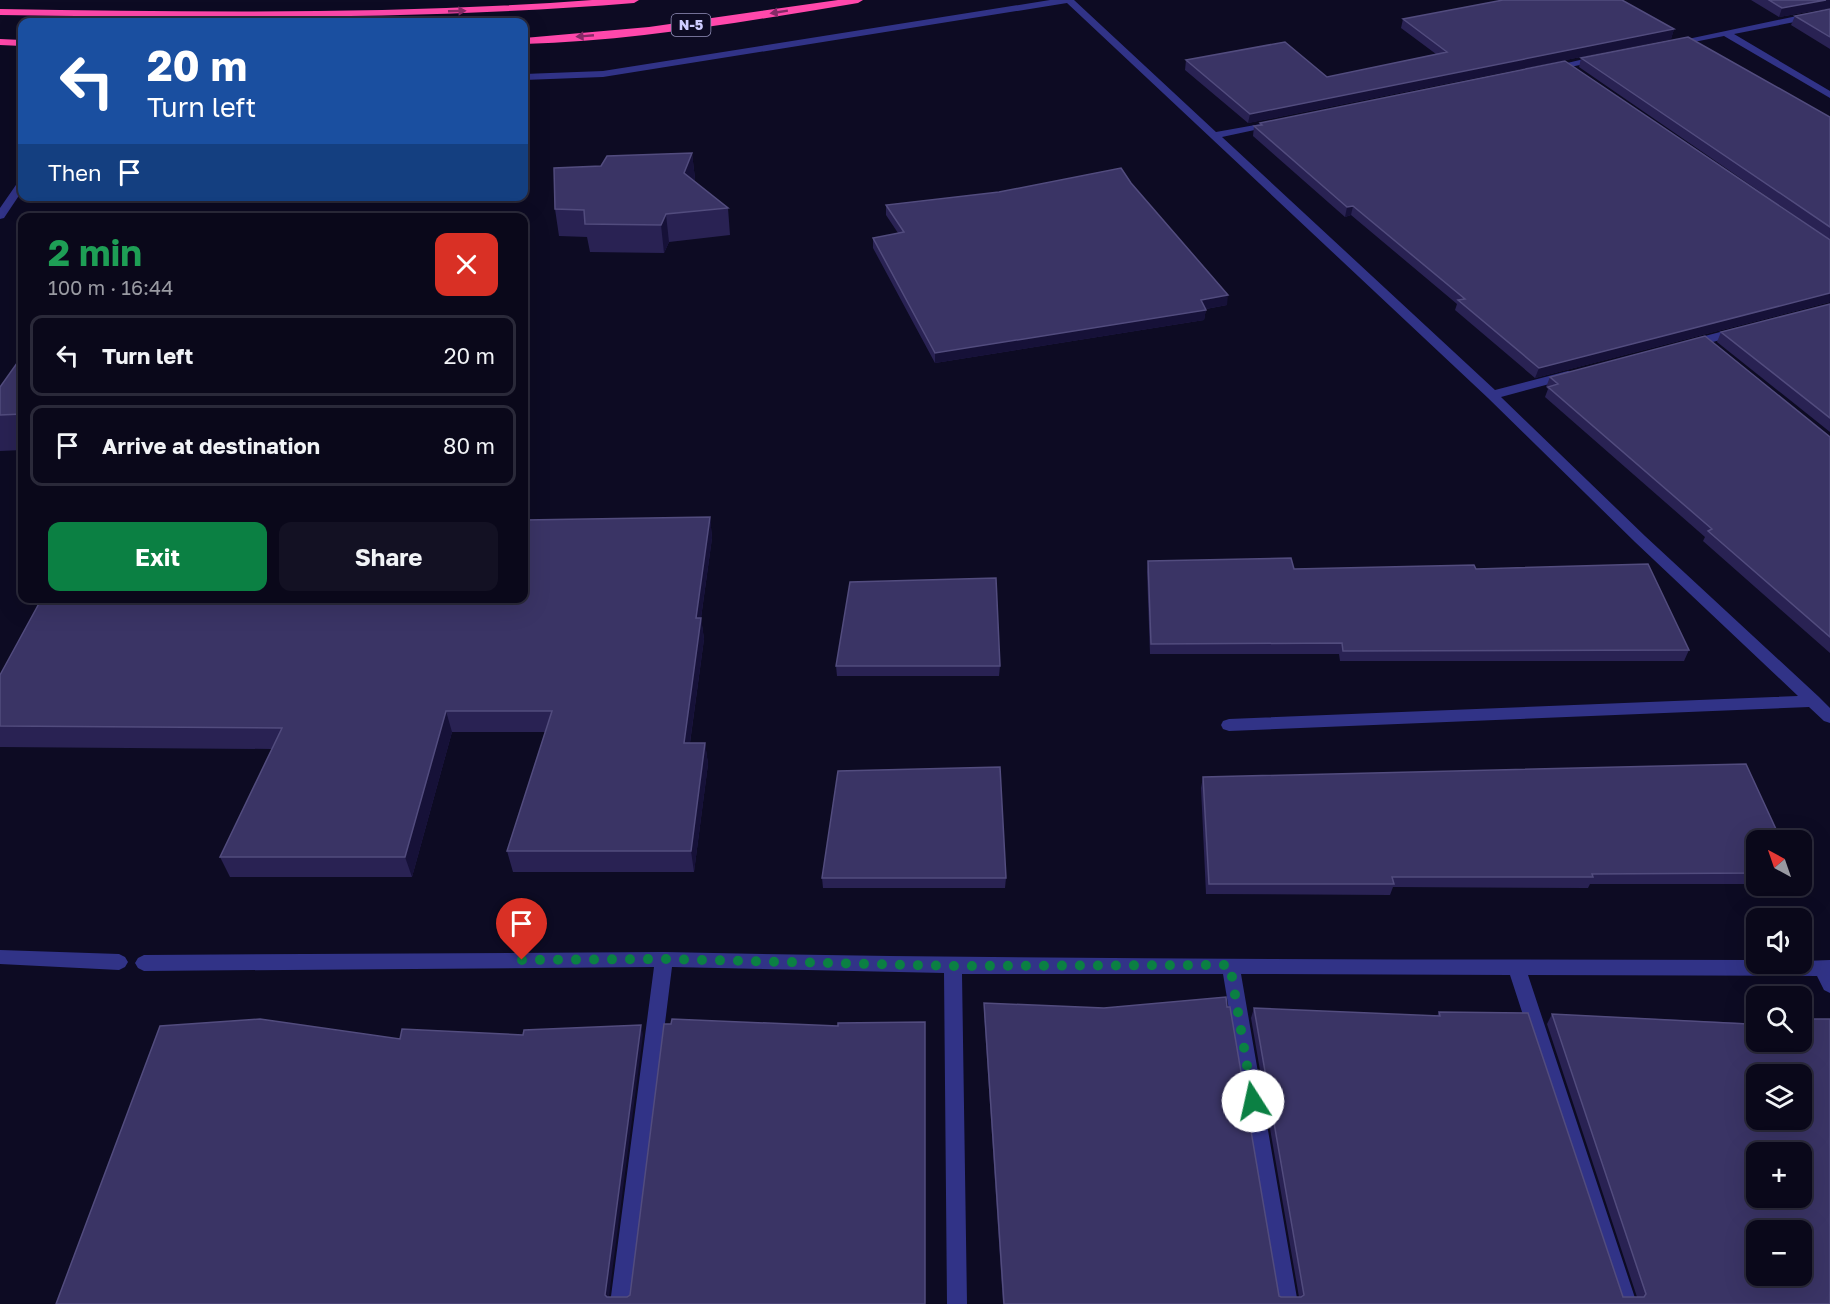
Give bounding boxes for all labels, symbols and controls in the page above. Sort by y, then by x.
one-way arrow [448,6,467,16]
one-way arrow [769,8,788,17]
road number: N-5 [672,14,710,36]
one-way arrow [576,31,595,40]
text: 20 m [147,40,247,90]
icon: left [48,42,126,120]
text: Turn left [147,91,256,123]
icon: arrive [113,156,146,189]
text: Then [48,159,101,186]
text: 2 min [48,231,142,274]
button: close [435,233,498,296]
text: 100 m · 16:44 [48,275,173,299]
icon: left [51,339,84,372]
text: Turn left [102,342,193,369]
text: 20 m [444,342,495,369]
icon: arrive [51,429,84,462]
text: Arrive at destination [102,432,320,459]
text: 80 m [443,432,495,459]
button: Exit [48,522,267,591]
button: Share [279,522,498,591]
north arrow [1746,830,1812,896]
map controls [1746,830,1812,1286]
pin [496,898,547,960]
icon: arrive [505,907,538,940]
button: sound [1746,908,1812,974]
button: search [1746,986,1812,1052]
button: layers [1746,1064,1812,1130]
position arrow [1221,1069,1285,1133]
button: + [1746,1142,1812,1208]
button: − [1746,1220,1812,1286]

